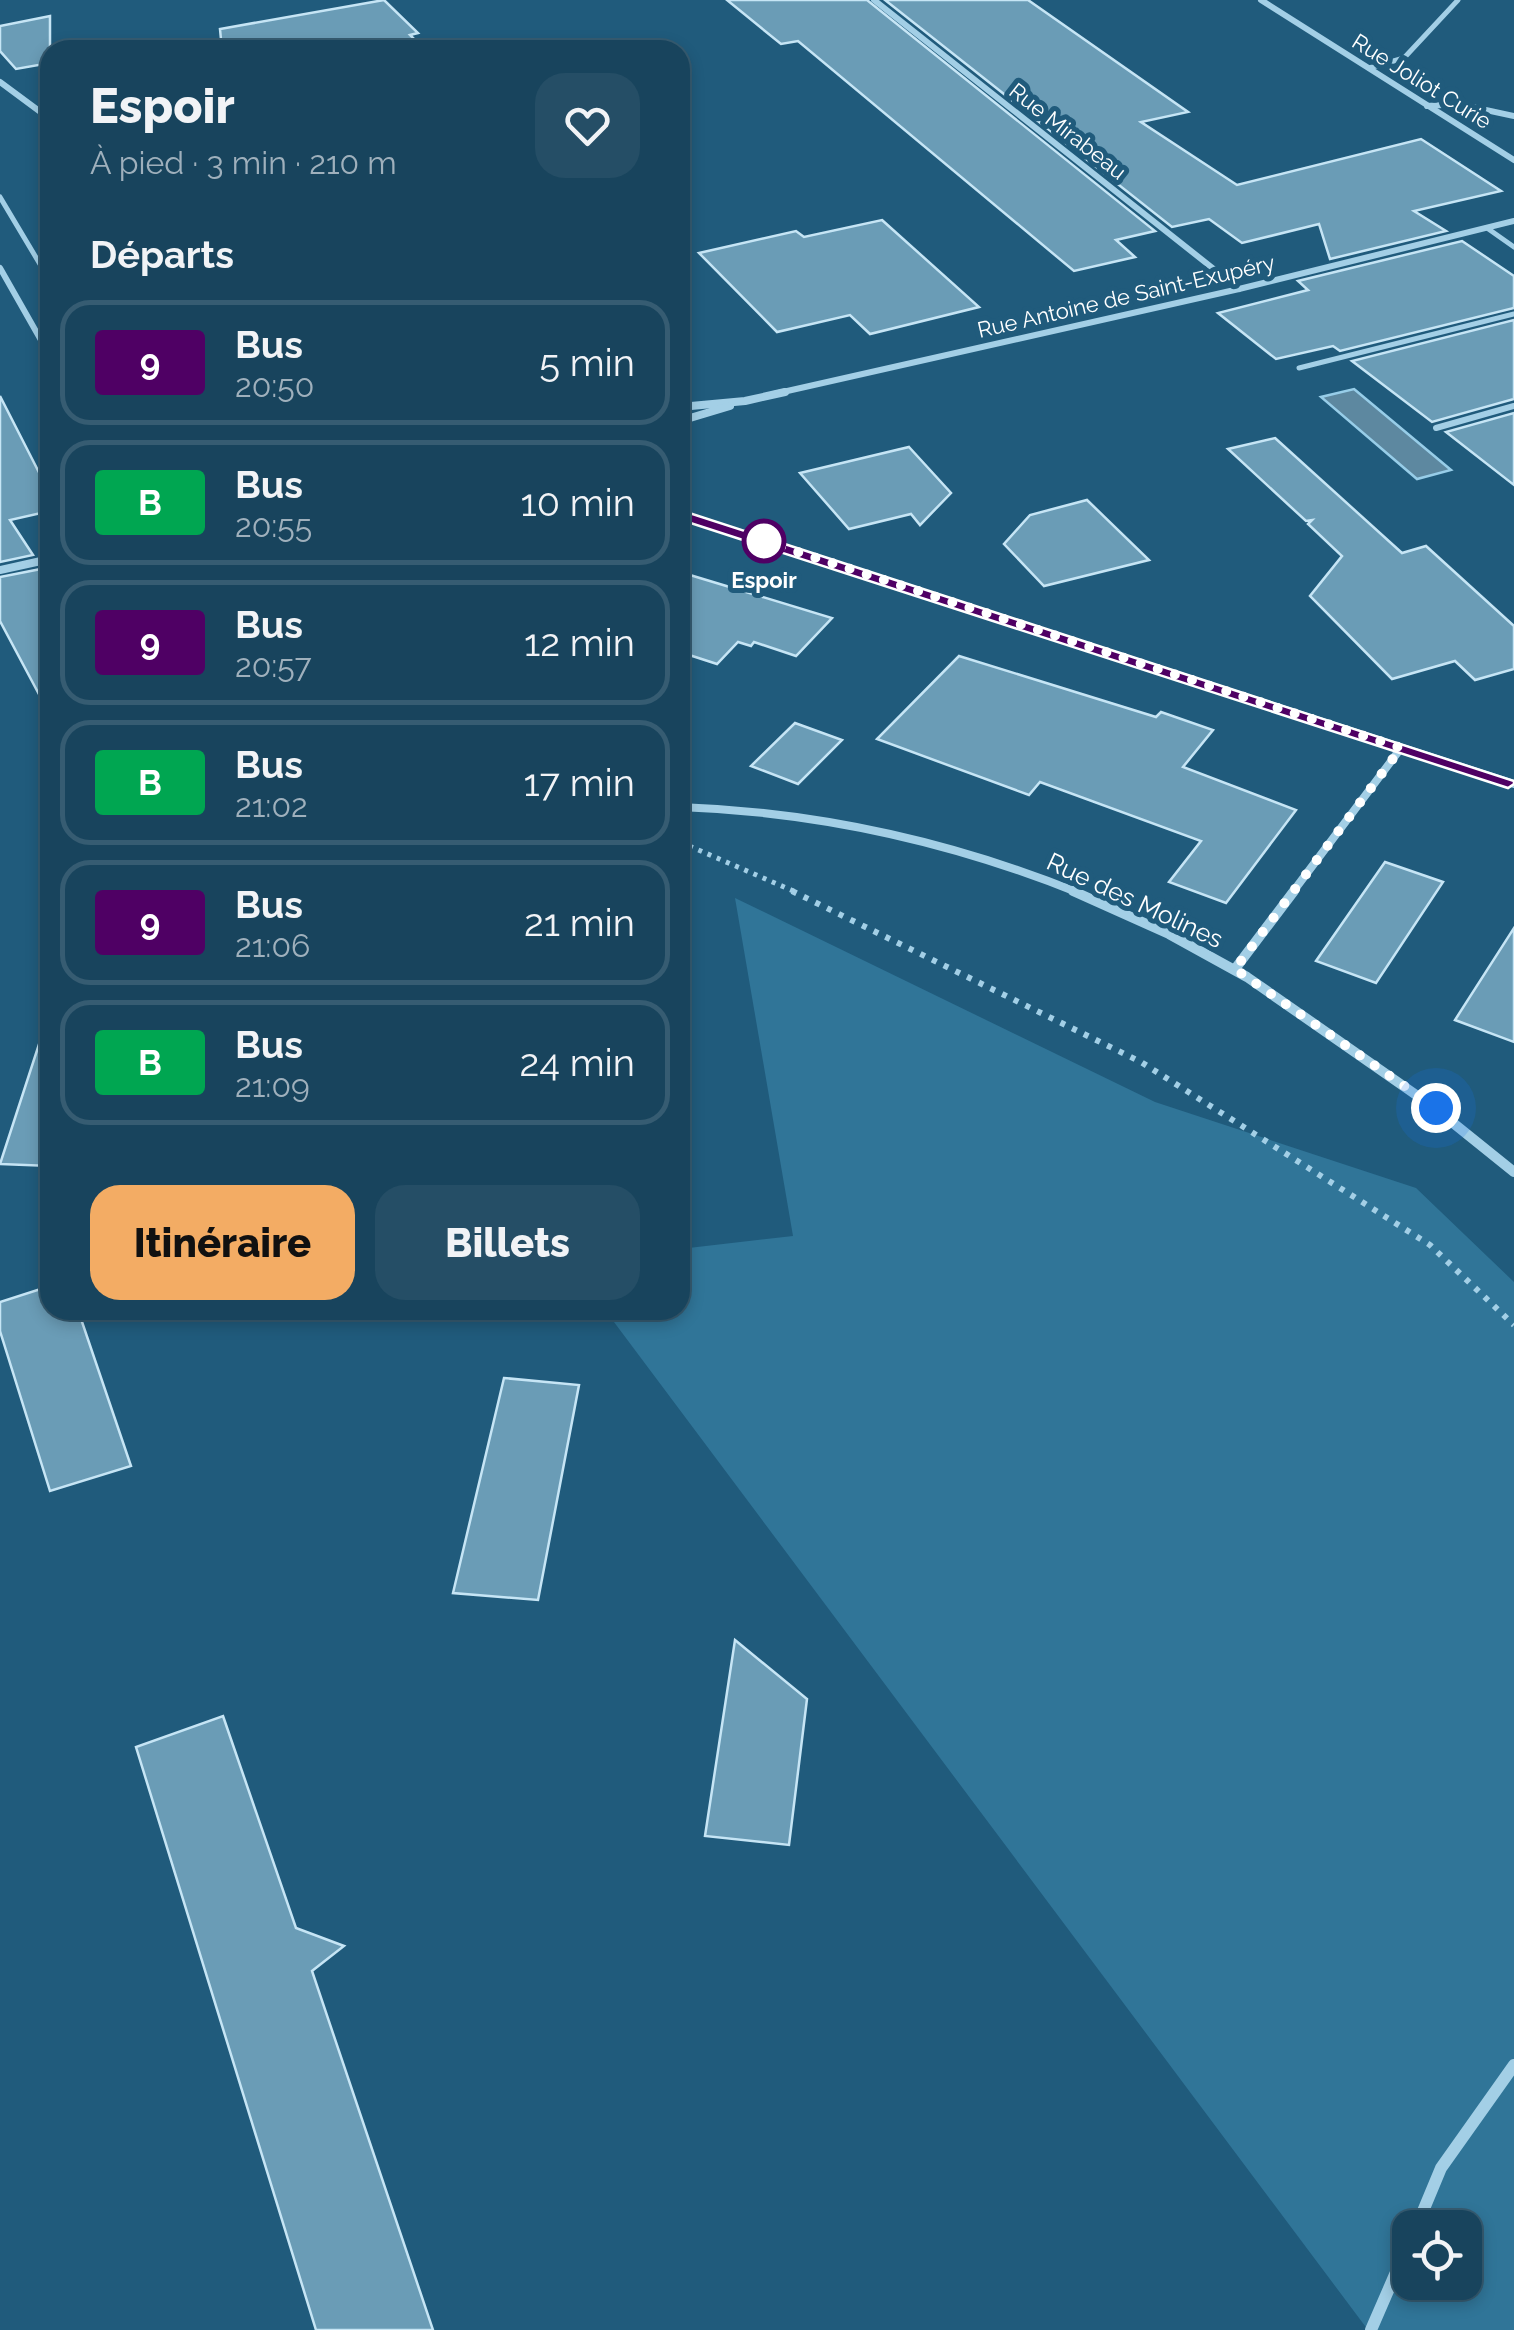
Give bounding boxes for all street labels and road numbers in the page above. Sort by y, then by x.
street label: Rue Joliot Curie [1348,28,1496,134]
street label: Rue Mirabeau [1004,77,1132,185]
street label: Rue Antoine de Saint-Exupéry [975,249,1277,343]
street label: Rue des Molines [1042,846,1228,954]

